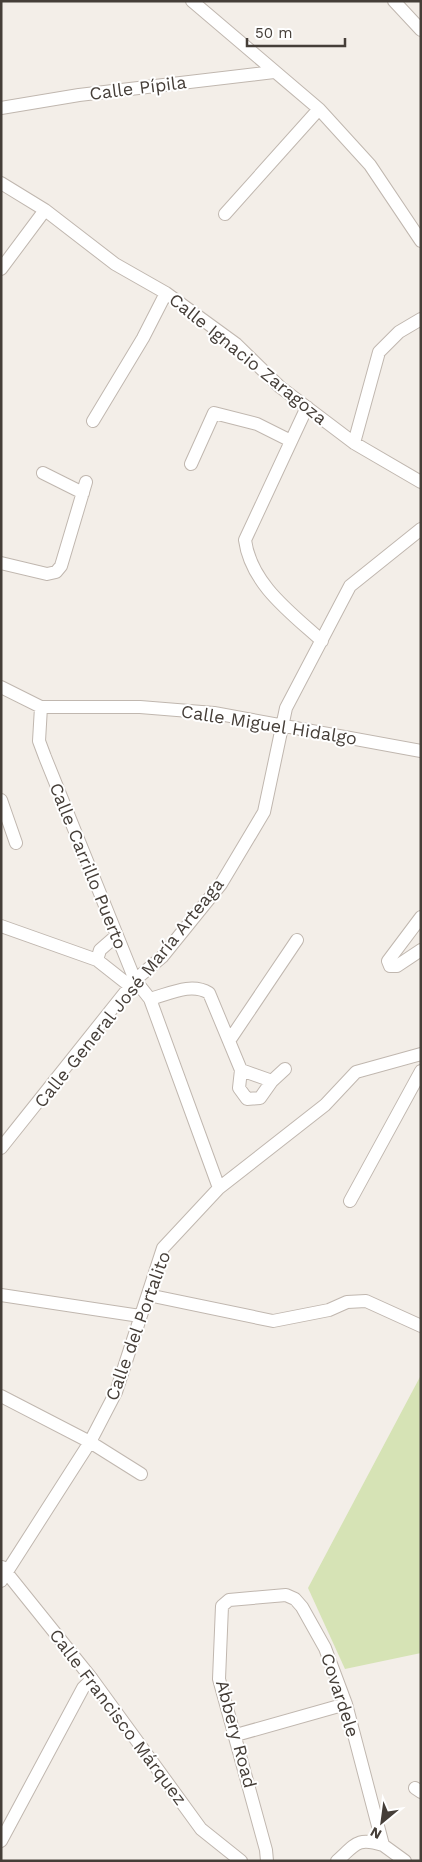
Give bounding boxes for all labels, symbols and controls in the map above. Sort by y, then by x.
scale bar [247,15,344,47]
text: 50 m [255,24,292,42]
street label: Calle Pípila [88,71,188,104]
street label: Calle Ignacio Zaragoza [165,289,331,429]
street label: Calle Miguel Hidalgo [180,700,358,749]
street label: Calle Carrillo Puerto [45,780,131,952]
street label: Calle General José María Arteaga [29,874,228,1112]
street label: Calle del Portalito [101,1248,174,1403]
street label: Calle Francisco Márquez [45,1625,191,1809]
street label: Covardele [317,1650,364,1740]
street label: Abbery Road [212,1677,261,1790]
north arrow [357,1797,407,1847]
text: N [367,1824,384,1843]

